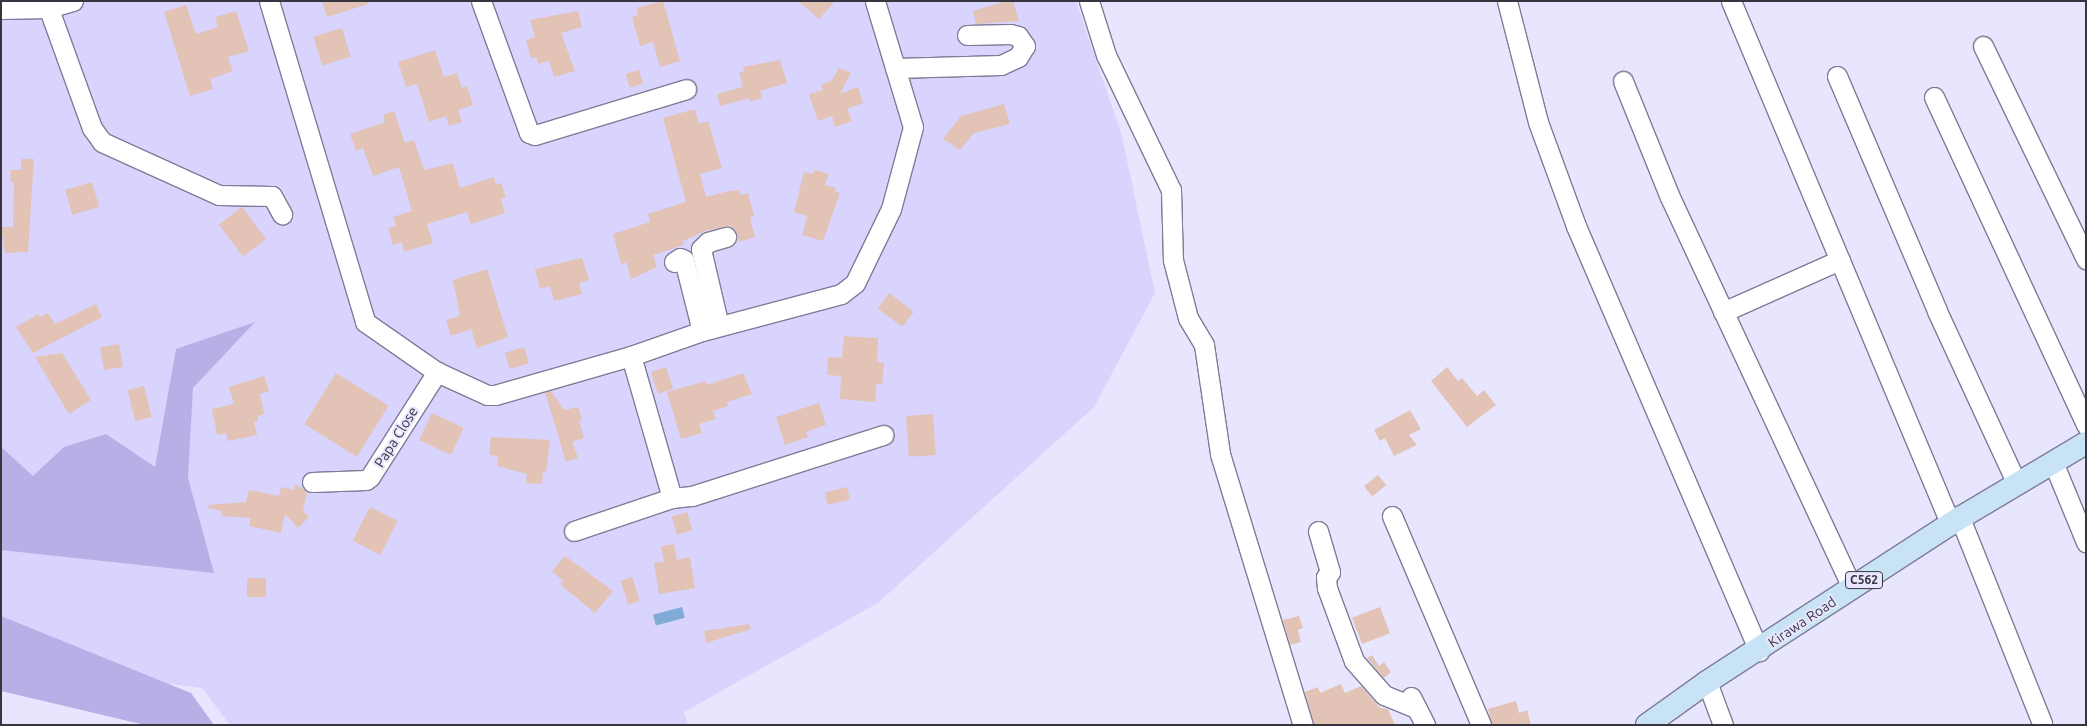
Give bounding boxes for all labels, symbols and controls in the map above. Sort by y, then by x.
street label: Papa Close [371,404,421,470]
road number: C562 [1844,570,1884,590]
street label: Kirawa Road [1765,593,1839,651]

